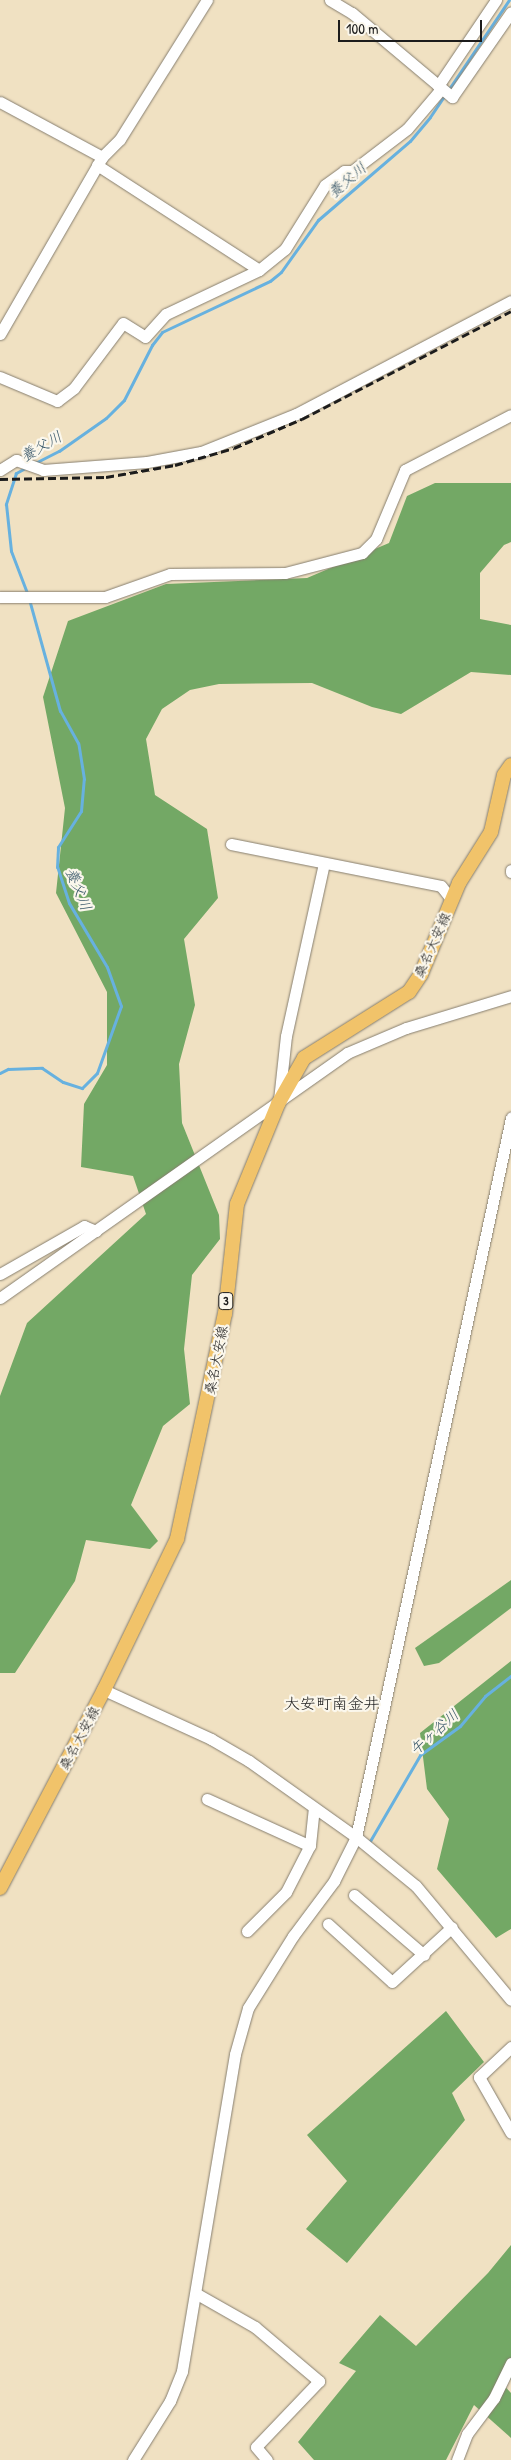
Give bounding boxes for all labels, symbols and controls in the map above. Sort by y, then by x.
scale bar [341,10,485,42]
text: 100 m [346,18,379,39]
water label: 養父川 [324,158,370,202]
water label: 養父川 [17,427,65,465]
water label: 養父川 [62,865,96,913]
street label: 桑名大安線 [410,910,454,980]
road number: 3 [217,1292,235,1310]
street label: 桑名大安線 [201,1324,231,1396]
district label: 大安町南金井 [284,1693,380,1713]
street label: 桑名大安線 [55,1703,103,1773]
water label: 午ヶ谷川 [406,1705,462,1759]

